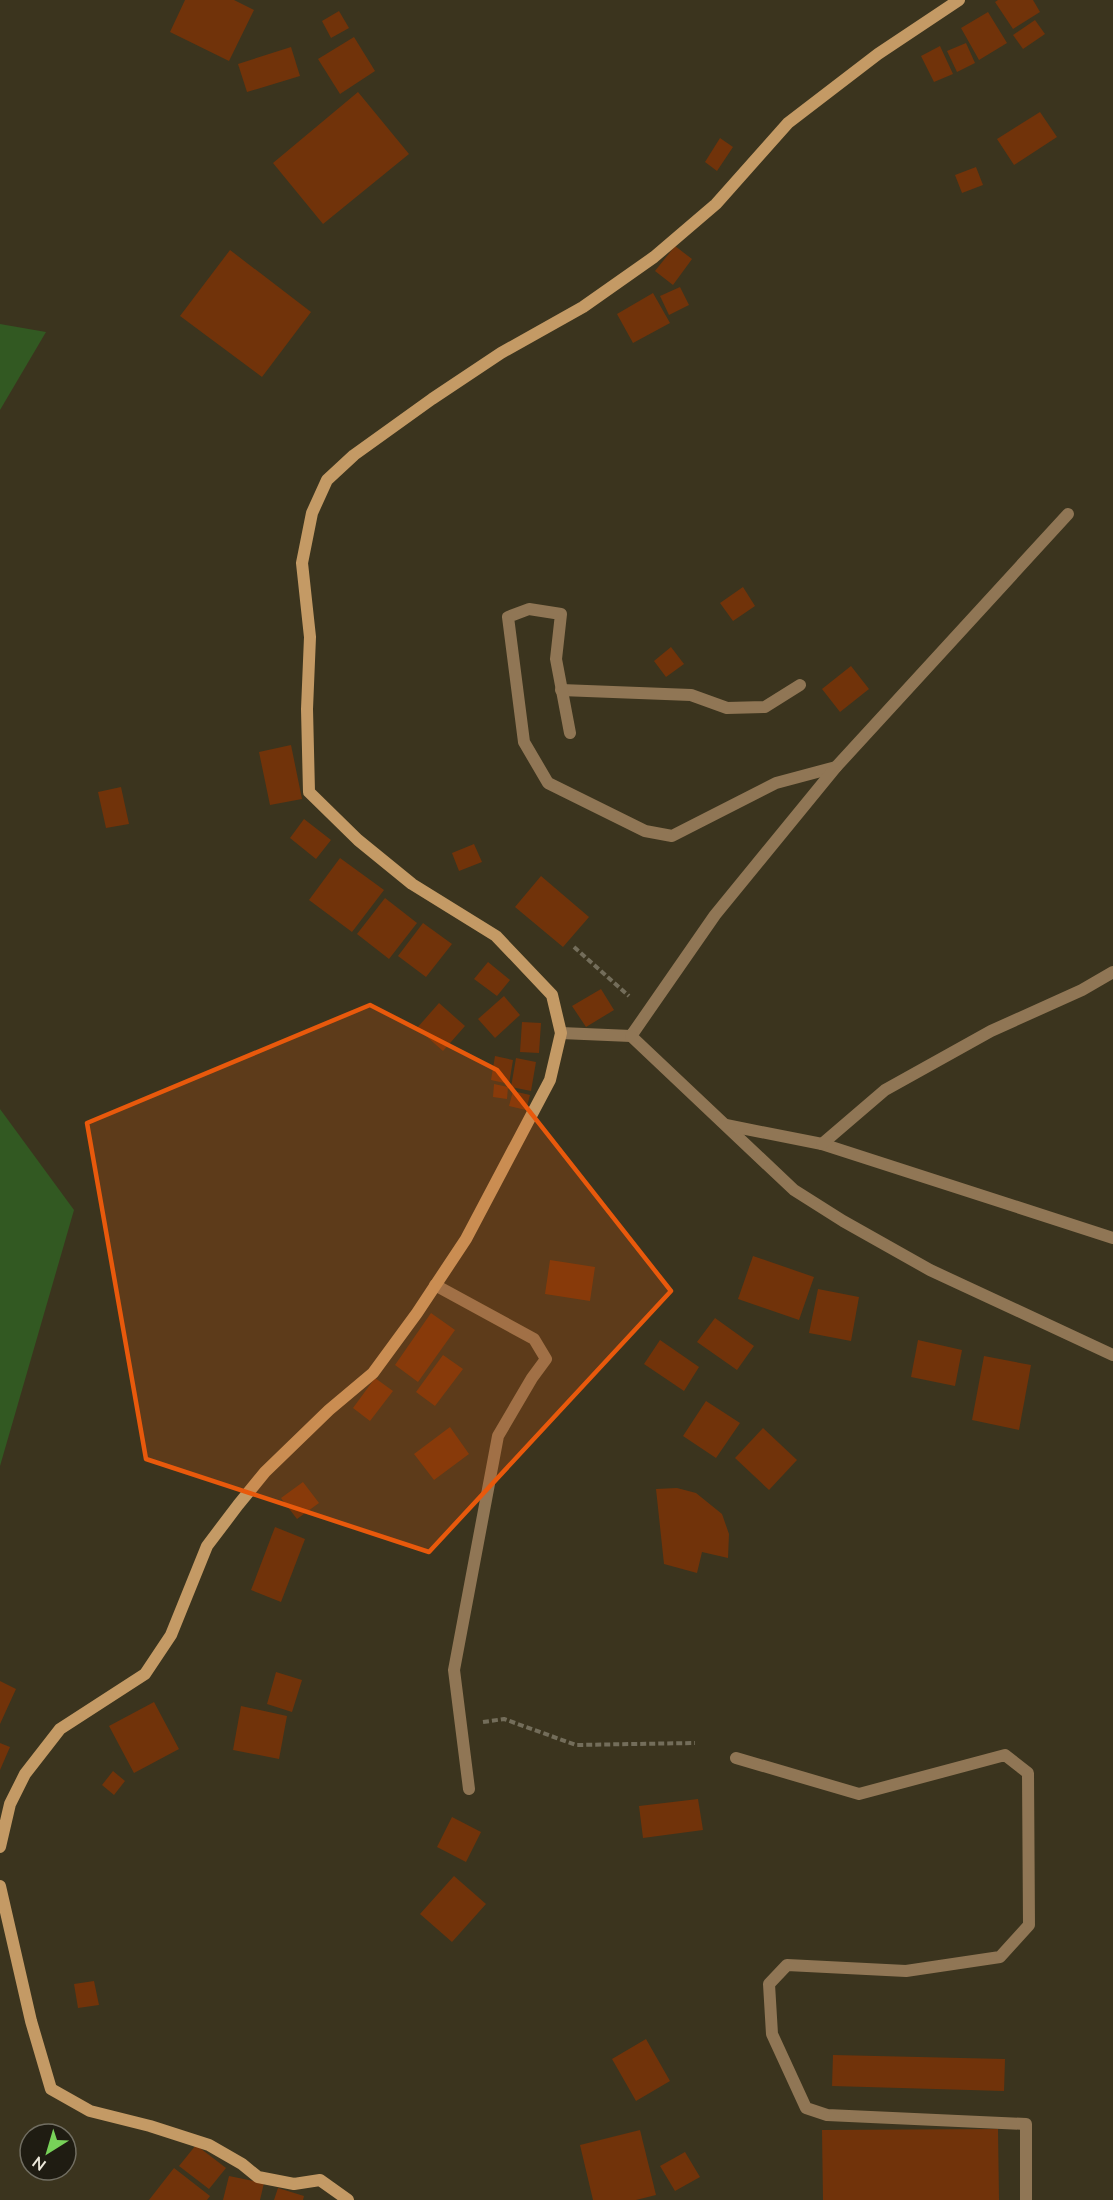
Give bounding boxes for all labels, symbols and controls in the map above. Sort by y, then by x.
north arrow [18,2122,78,2182]
text: N [28,2151,51,2176]

